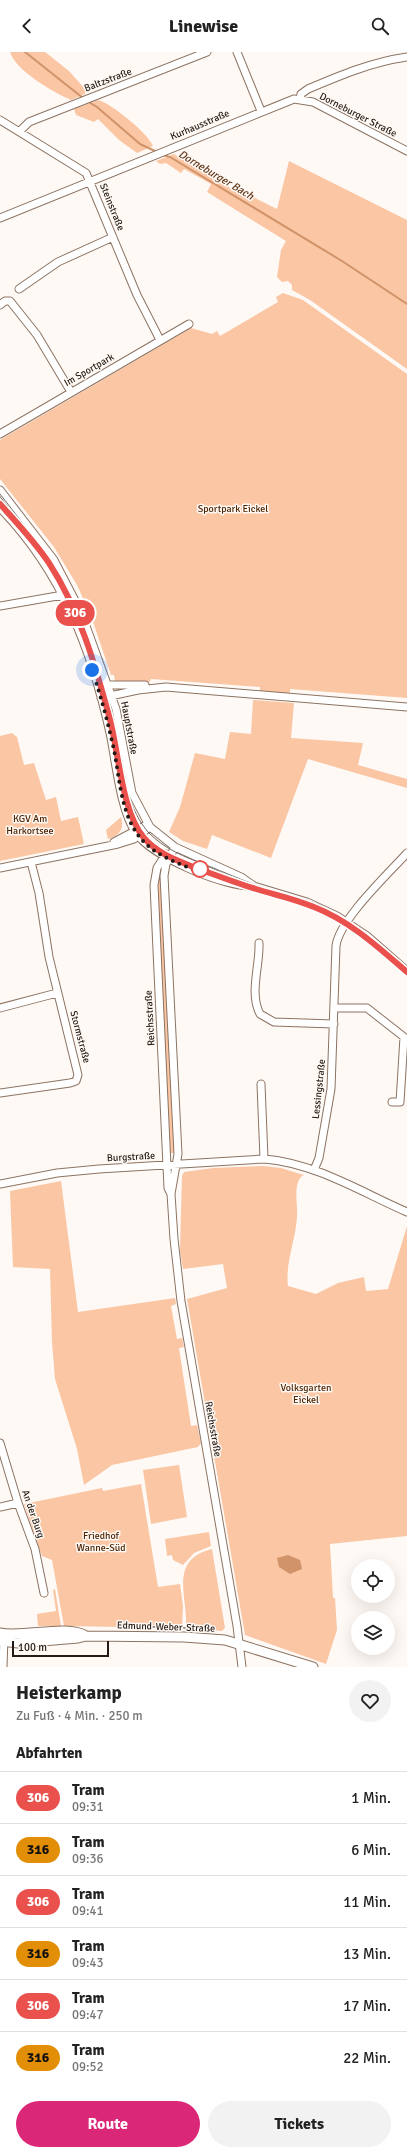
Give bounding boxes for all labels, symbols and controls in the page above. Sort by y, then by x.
icon: back [16,15,38,37]
text: Linewise [169,15,238,37]
icon: search [369,15,391,37]
street label: Baltzstraße [83,65,133,95]
street label: Dorneburger Straße [317,90,399,140]
street label: Kurhausstraße [169,107,231,143]
water label: Dorneburger Bach [176,147,257,203]
street label: Steinstraße [97,182,127,232]
street label: Im Sportpark [62,351,116,389]
park label: Sportpark Eickel [198,503,268,515]
line badge: 306 [52,600,98,626]
text: 306 [64,604,86,621]
your location [82,660,102,680]
street label: Hauptstraße [118,700,140,756]
park label: KGV Am Harkortsee [6,813,54,837]
unlabelled marker [191,860,209,878]
street label: Reichsstraße [143,990,157,1046]
street label: Stormstraße [67,1010,93,1064]
street label: Lessingstraße [310,1059,328,1119]
street label: Burgstraße [107,1150,155,1164]
park label: Volksgarten Eickel [281,1382,331,1406]
street label: Reichsstraße [202,1400,224,1458]
street label: An der Burg [19,1488,47,1540]
park label: Friedhof Wanne-Süd [77,1530,125,1554]
map controls [351,1559,395,1655]
button: locate [351,1559,395,1603]
button: layers [351,1611,395,1655]
street label: Edmund-Weber-Straße [117,1619,215,1635]
scale bar [12,1639,109,1658]
text: 100 m [18,1641,47,1654]
button: heart [349,1680,391,1722]
text: Heisterkamp [16,1681,122,1705]
text: Zu Fuß · 4 Min. · 250 m [16,1708,143,1724]
text: Abfahrten [16,1744,83,1762]
text: Tram [72,1781,105,1799]
text: 306 [27,1789,49,1806]
text: 1 Min. [351,1789,391,1807]
text: 09:31 [72,1799,104,1815]
text: Tram [72,1833,105,1851]
text: 316 [27,1841,49,1858]
text: 6 Min. [351,1841,391,1859]
text: 09:36 [72,1851,104,1867]
text: Tram [72,1885,105,1903]
text: 306 [27,1893,49,1910]
text: 11 Min. [343,1893,391,1911]
text: 09:41 [72,1903,104,1919]
text: Tram [72,1937,105,1955]
text: 316 [27,1945,49,1962]
text: 13 Min. [343,1945,391,1963]
text: 09:43 [72,1955,104,1971]
text: Tram [72,1989,105,2007]
text: 306 [27,1997,49,2014]
text: 17 Min. [343,1997,391,2015]
text: 09:47 [72,2007,104,2023]
text: Tram [72,2041,105,2059]
text: 316 [27,2049,49,2066]
text: 22 Min. [343,2049,391,2067]
text: 09:52 [72,2059,104,2075]
button: Route [16,2101,200,2147]
button: Tickets [208,2101,391,2147]

